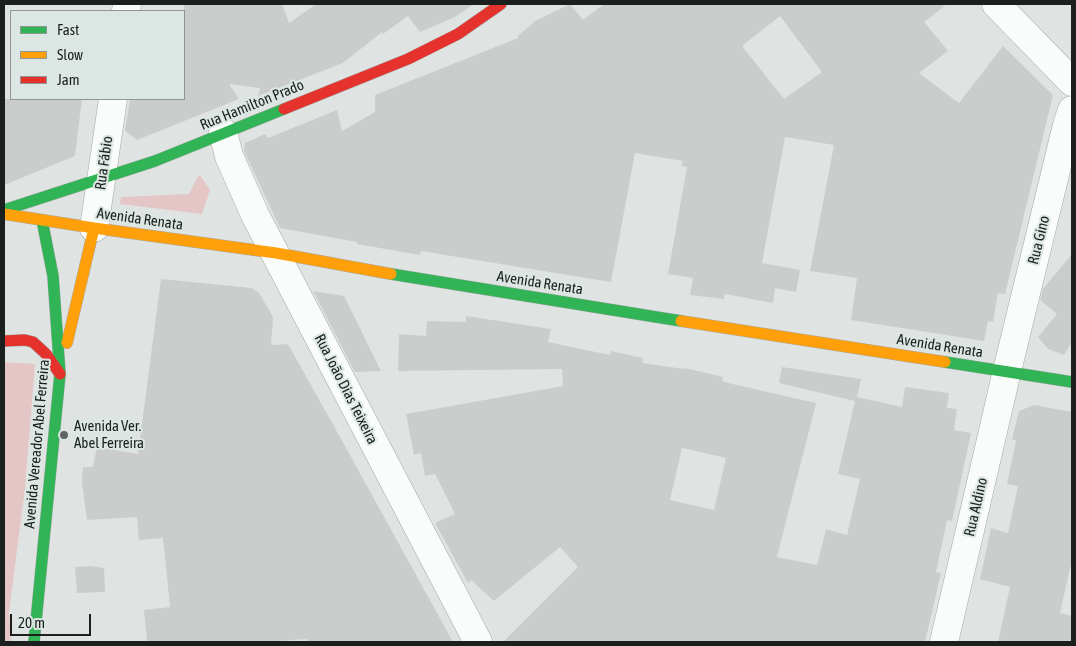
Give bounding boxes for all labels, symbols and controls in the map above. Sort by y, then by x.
legend [10,10,185,100]
text: Fast [57,21,79,38]
text: Slow [57,46,83,63]
text: Jam [57,71,80,88]
street label: Rua Hamilton Prado [197,76,307,134]
street label: Rua Fábio [91,135,117,191]
street label: Avenida Renata [96,204,184,234]
street label: Rua Gino [1024,214,1054,266]
street label: Avenida Renata [496,267,584,299]
street label: Avenida Renata [896,330,984,362]
street label: Rua João Dias Teixeira [310,331,382,447]
street label: Avenida Vereador Abel Ferreira [21,359,53,529]
place label: Avenida Ver. Abel Ferreira [74,417,144,452]
marker: Avenida Ver. Abel Ferreira [58,429,70,441]
street label: Rua Aldino [961,476,991,538]
scale bar [12,604,94,636]
text: 20 m [18,614,45,631]

